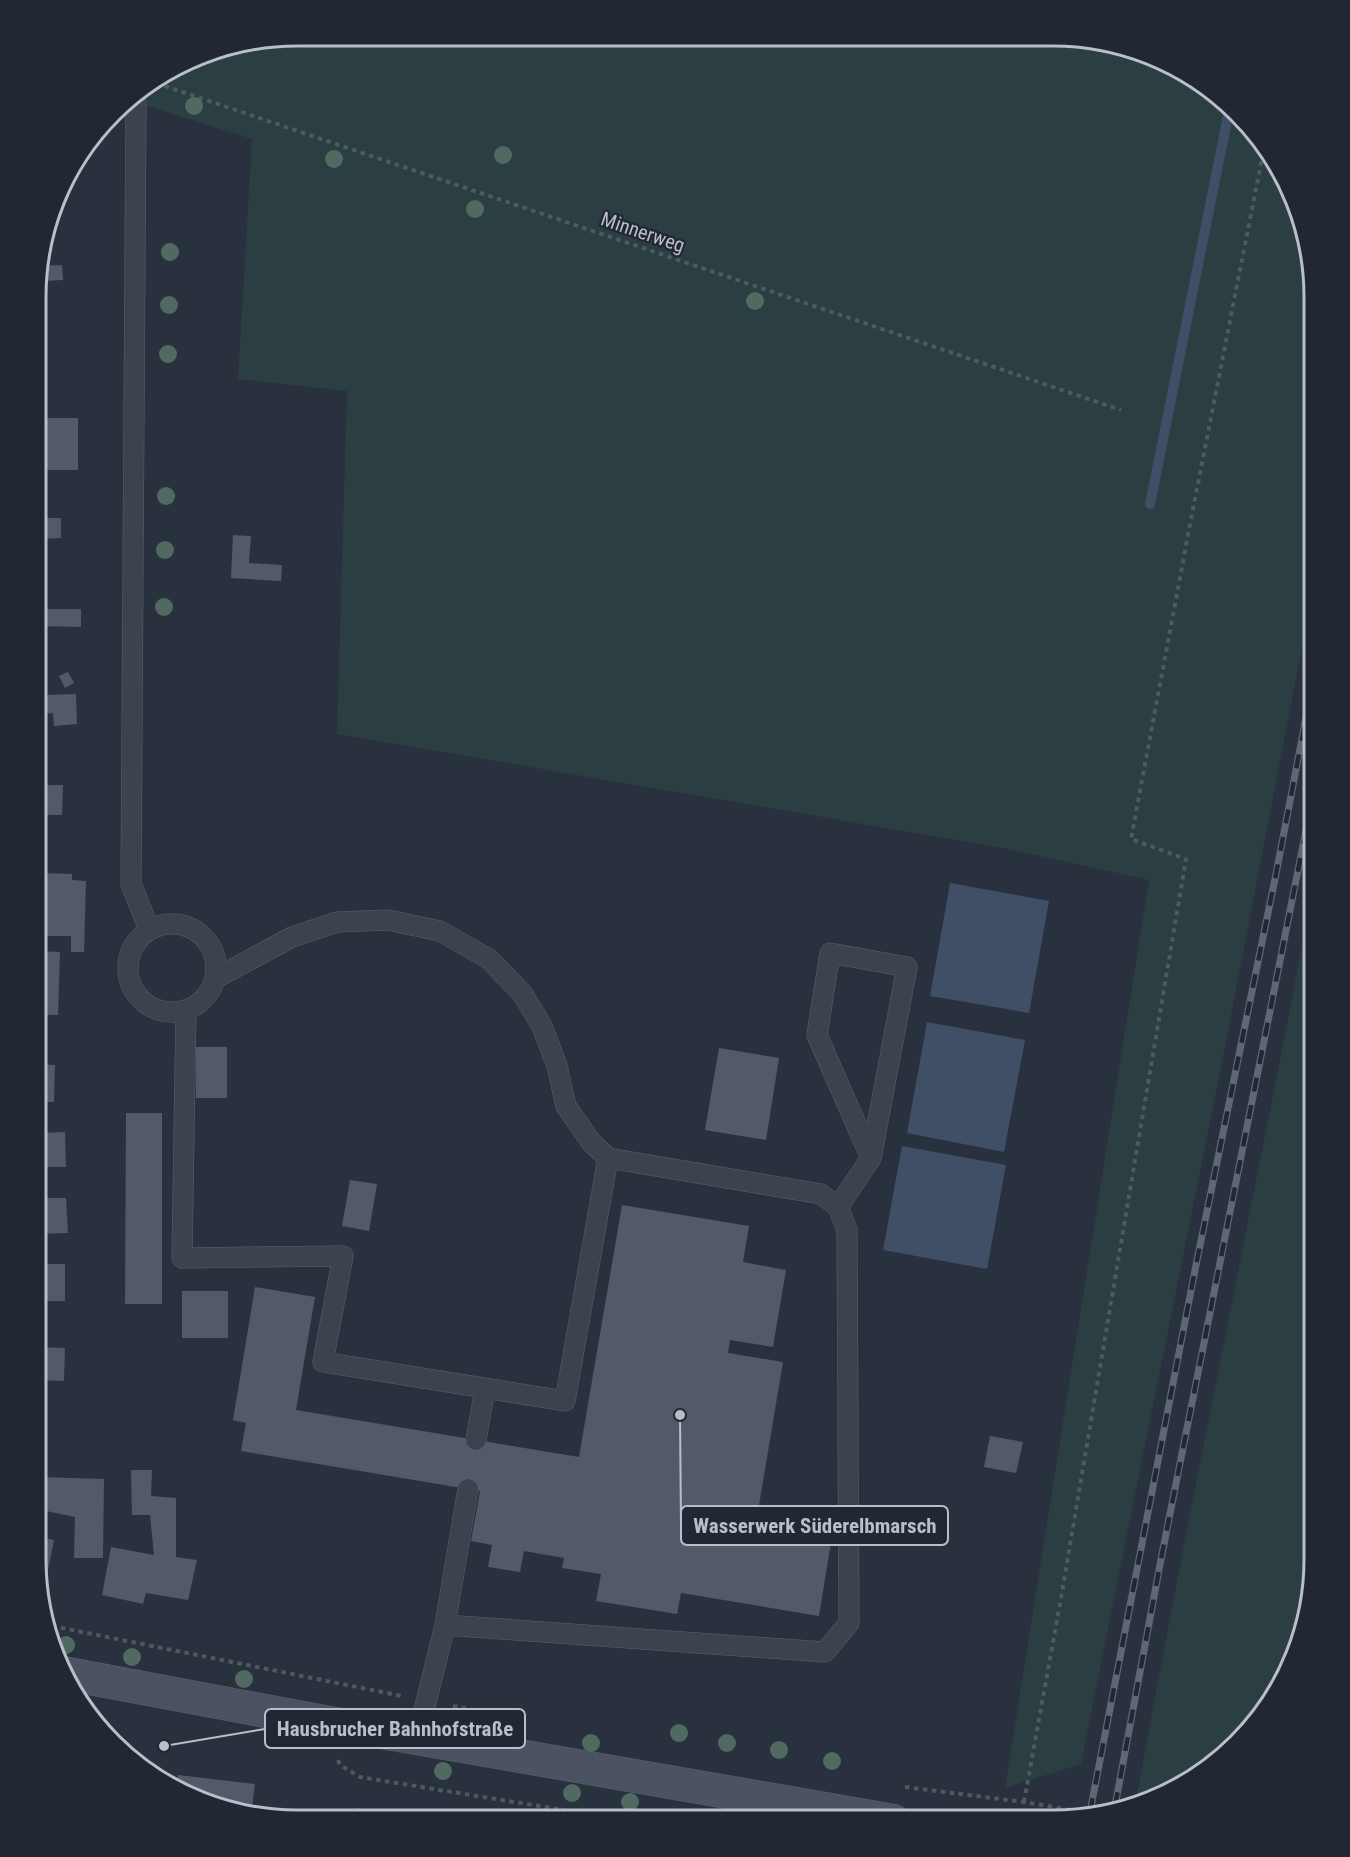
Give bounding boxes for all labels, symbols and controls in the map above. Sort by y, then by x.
street label: Minnerweg [598,206,688,258]
callout: Wasserwerk Süderelbmarsch [681,1506,948,1545]
text: Wasserwerk Süderelbmarsch [693,1514,937,1538]
callout: Hausbrucher Bahnhofstraße [265,1709,525,1748]
text: Hausbrucher Bahnhofstraße [277,1717,513,1741]

